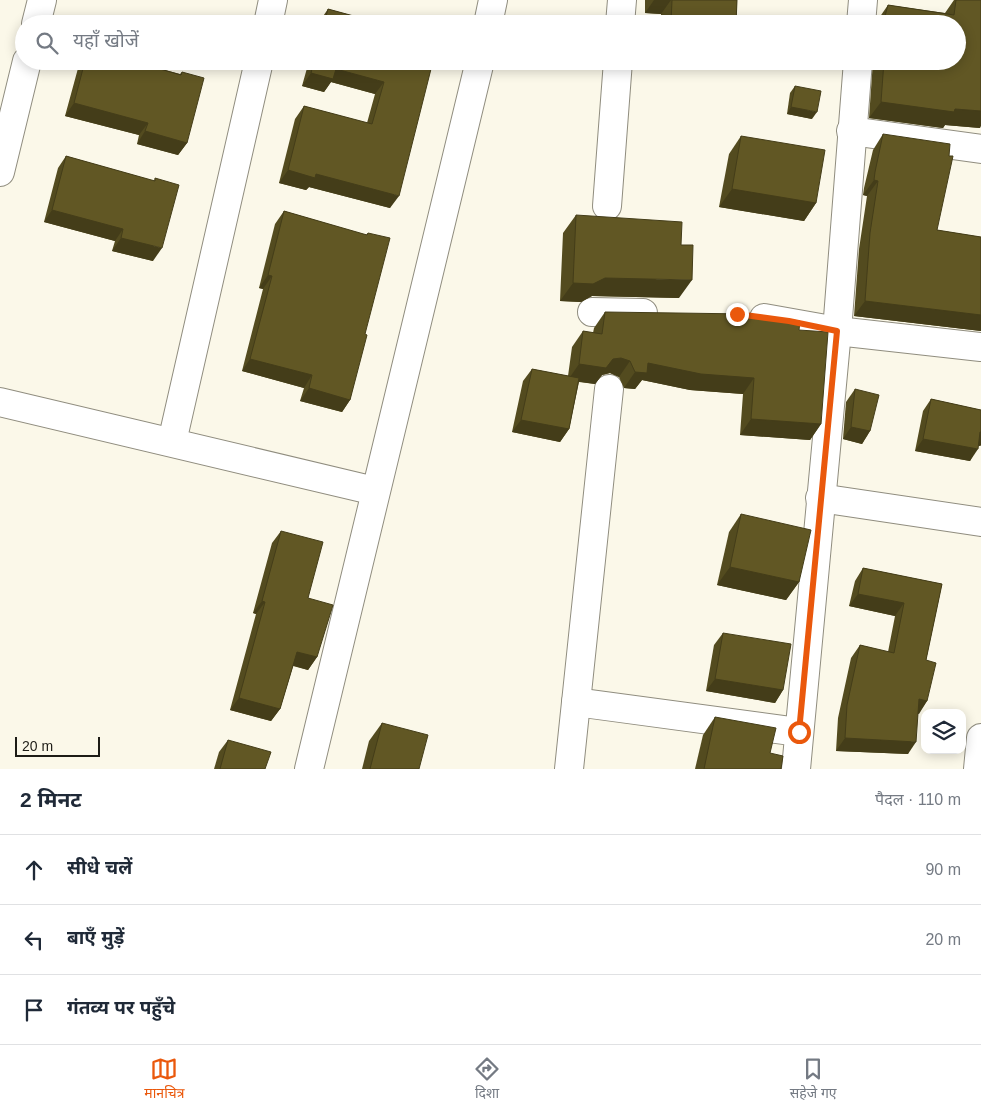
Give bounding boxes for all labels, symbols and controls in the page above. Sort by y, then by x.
search box [15,15,966,70]
icon: search [33,29,61,57]
text: यहाँ खोजें [73,30,139,51]
route end [726,303,749,326]
map controls [921,709,966,754]
button: layers [921,709,966,754]
route start [788,721,811,744]
scale bar [15,734,100,757]
text: 20 m [22,738,53,754]
text: 2 मिनट [20,788,82,811]
text: पैदल · 110 m [875,791,961,808]
icon: ahead [20,856,48,884]
text: सीधे चलें [67,857,132,878]
text: 90 m [925,861,961,878]
icon: left [20,926,48,954]
text: बाएँ मुड़ें [67,927,124,948]
text: 20 m [925,931,961,948]
icon: arrive [20,996,48,1024]
text: गंतव्य पर पहुँचे [67,997,175,1018]
tab: मानचित्र [144,1055,184,1104]
tab: दिशा [473,1055,501,1104]
tab: सहेजे गए [790,1055,837,1104]

